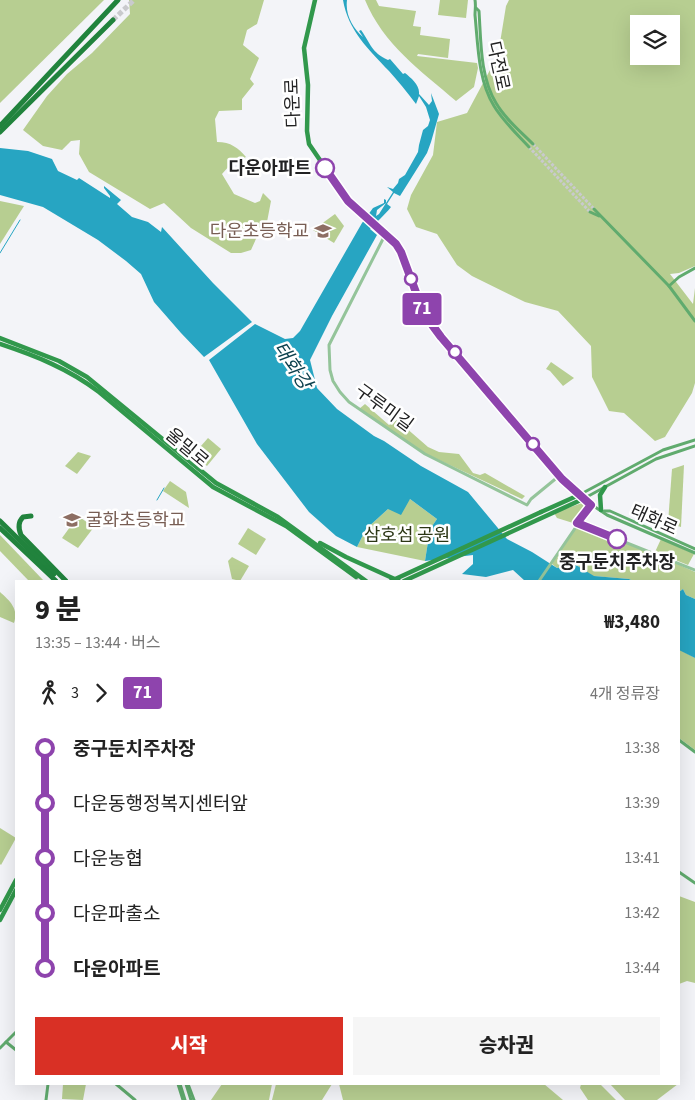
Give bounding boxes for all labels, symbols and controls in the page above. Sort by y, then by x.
map controls [630,15,680,65]
button: layers [630,15,680,65]
street label: 다전로 [481,39,515,93]
street label: 다운로 [280,78,306,128]
place label: 다운아파트 [228,156,311,181]
marker: 다운아파트 [315,158,335,178]
place label: 다운초등학교 [210,219,309,244]
school or university icon: 다운초등학교 [313,221,333,241]
unlabelled marker [404,272,418,286]
line badge: 71 [400,293,444,325]
text: 71 [412,296,432,321]
water label: 태화강 [266,337,319,397]
unlabelled marker [448,345,462,359]
street label: 구루미길 [350,378,418,438]
street label: 울밀로 [160,422,214,474]
unlabelled marker [526,437,540,451]
street label: 태화로 [626,498,682,542]
place label: 굴화초등학교 [86,508,185,533]
school or university icon: 굴화초등학교 [62,510,82,530]
park label: 삼호섬 공원 [364,523,450,548]
marker: 중구둔치주차장 [607,529,627,549]
place label: 중구둔치주차장 [559,550,675,575]
text: 9 분 [35,590,81,630]
text: ₩3,480 [604,609,660,636]
text: 13:35 – 13:44 · 버스 [35,632,161,654]
icon: walk [35,679,63,707]
icon: forward [87,679,115,707]
text: 71 [133,680,152,705]
text: 3 [71,682,79,704]
text: 4개 정류장 [590,683,660,705]
text: 중구둔치주차장 [73,736,195,763]
text: 13:38 [624,737,660,759]
text: 다운동행정복지센터앞 [73,791,248,818]
text: 13:39 [624,792,660,814]
text: 다운농협 [73,846,143,873]
text: 13:41 [624,847,660,869]
text: 다운파출소 [73,901,160,928]
text: 13:42 [624,902,660,924]
text: 다운아파트 [73,956,160,983]
text: 13:44 [624,957,660,979]
button: 시작 [35,1017,343,1075]
button: 승차권 [353,1017,660,1075]

